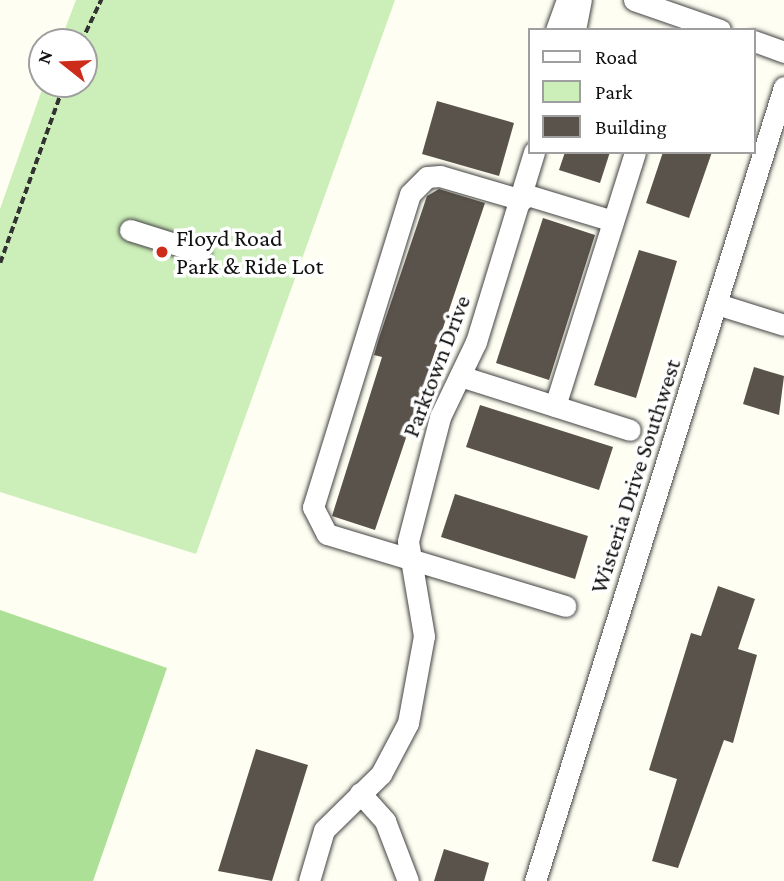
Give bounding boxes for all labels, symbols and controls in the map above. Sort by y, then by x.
north arrow [28,28,98,98]
legend [528,28,756,154]
text: Road [595,45,638,69]
text: N [32,48,56,66]
text: Park [595,80,632,104]
text: Building [595,115,667,139]
place label: Floyd Road Park & Ride Lot [176,224,323,280]
marker: Floyd Road Park & Ride Lot [154,244,170,260]
street label: Parktown Drive [396,291,476,441]
street label: Wisteria Drive Southwest [583,355,687,597]

